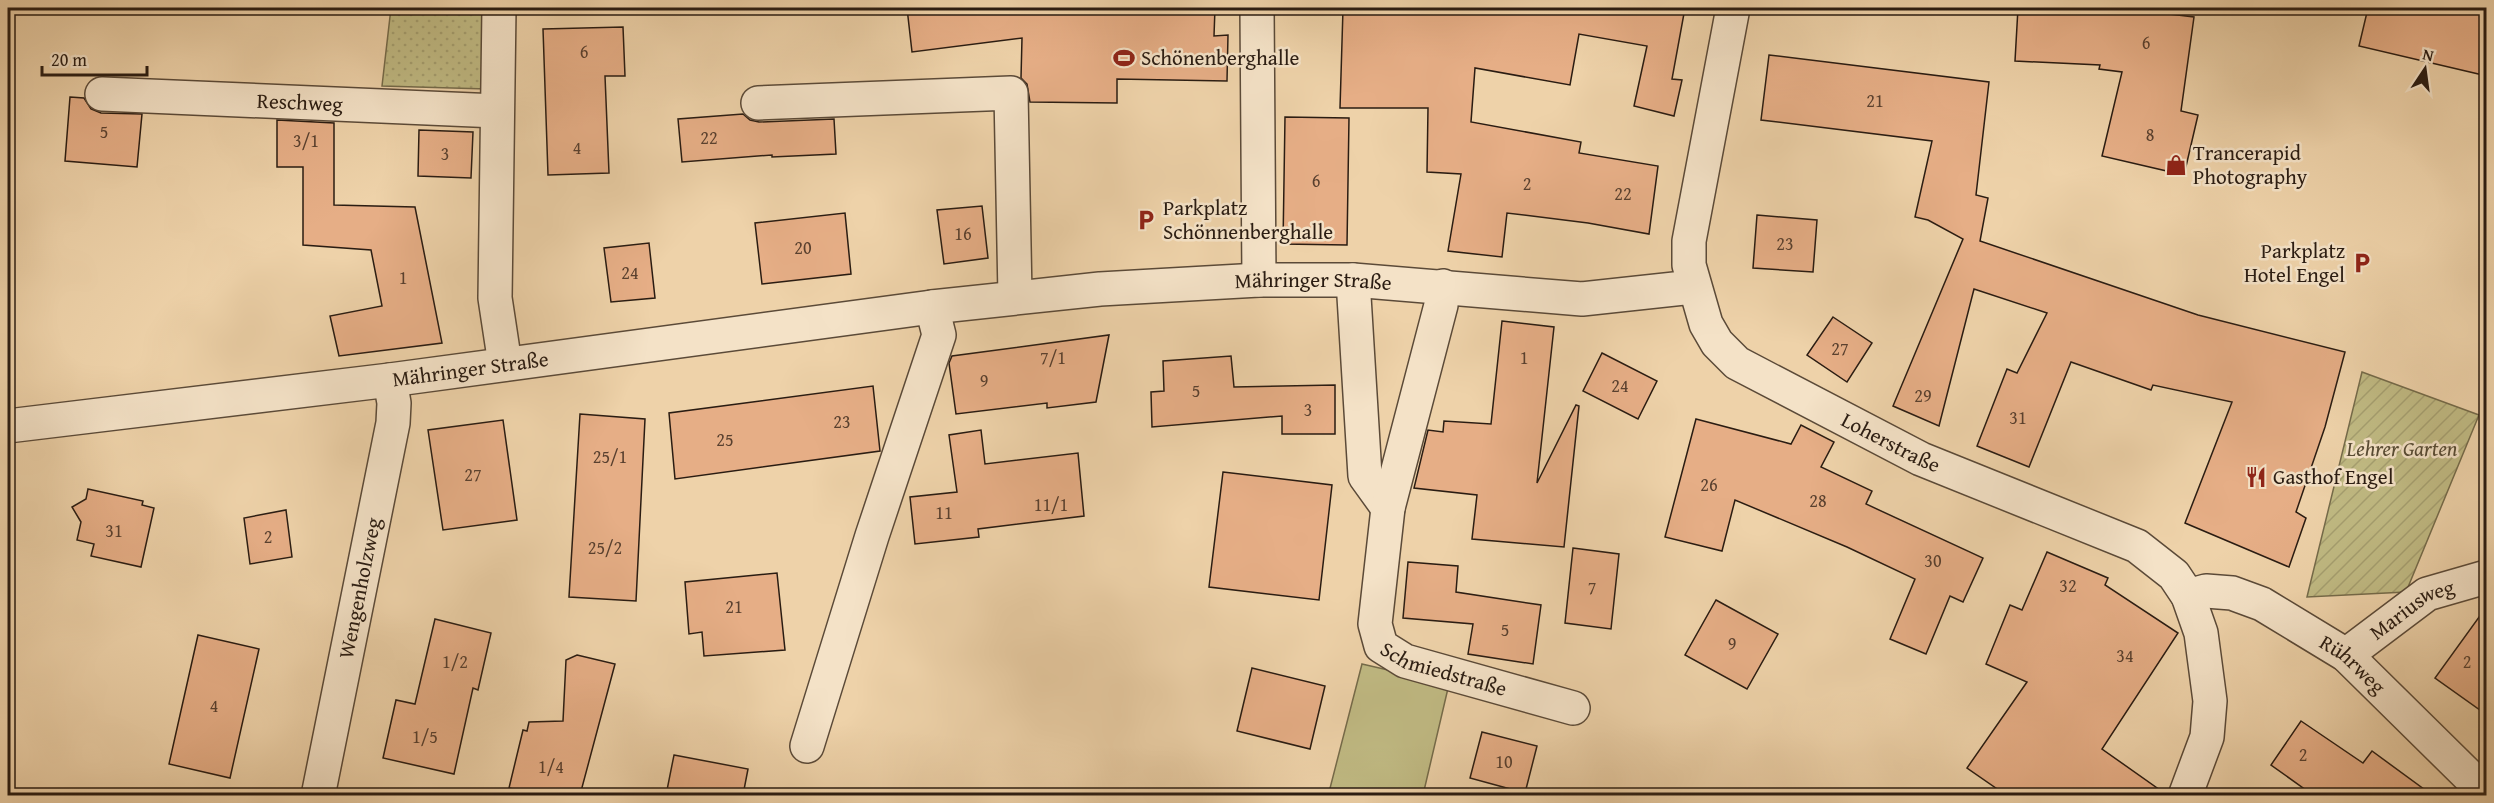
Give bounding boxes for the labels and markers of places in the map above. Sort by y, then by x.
place label: Schönenberghalle [1141,42,1300,73]
sports icon: Schönenberghalle [1112,46,1136,70]
place label: Trancerapid Photography [2193,137,2308,192]
shop icon: Trancerapid Photography [2164,153,2188,177]
place label: Parkplatz Schönnenberghalle [1163,192,1333,247]
parking icon: Parkplatz Schönnenberghalle [1134,208,1158,232]
place label: Parkplatz Hotel Engel [2244,235,2345,290]
parking icon: Parkplatz Hotel Engel [2350,251,2374,275]
place label: Gasthof Engel [2273,461,2394,492]
restaurant icon: Gasthof Engel [2244,465,2268,489]

